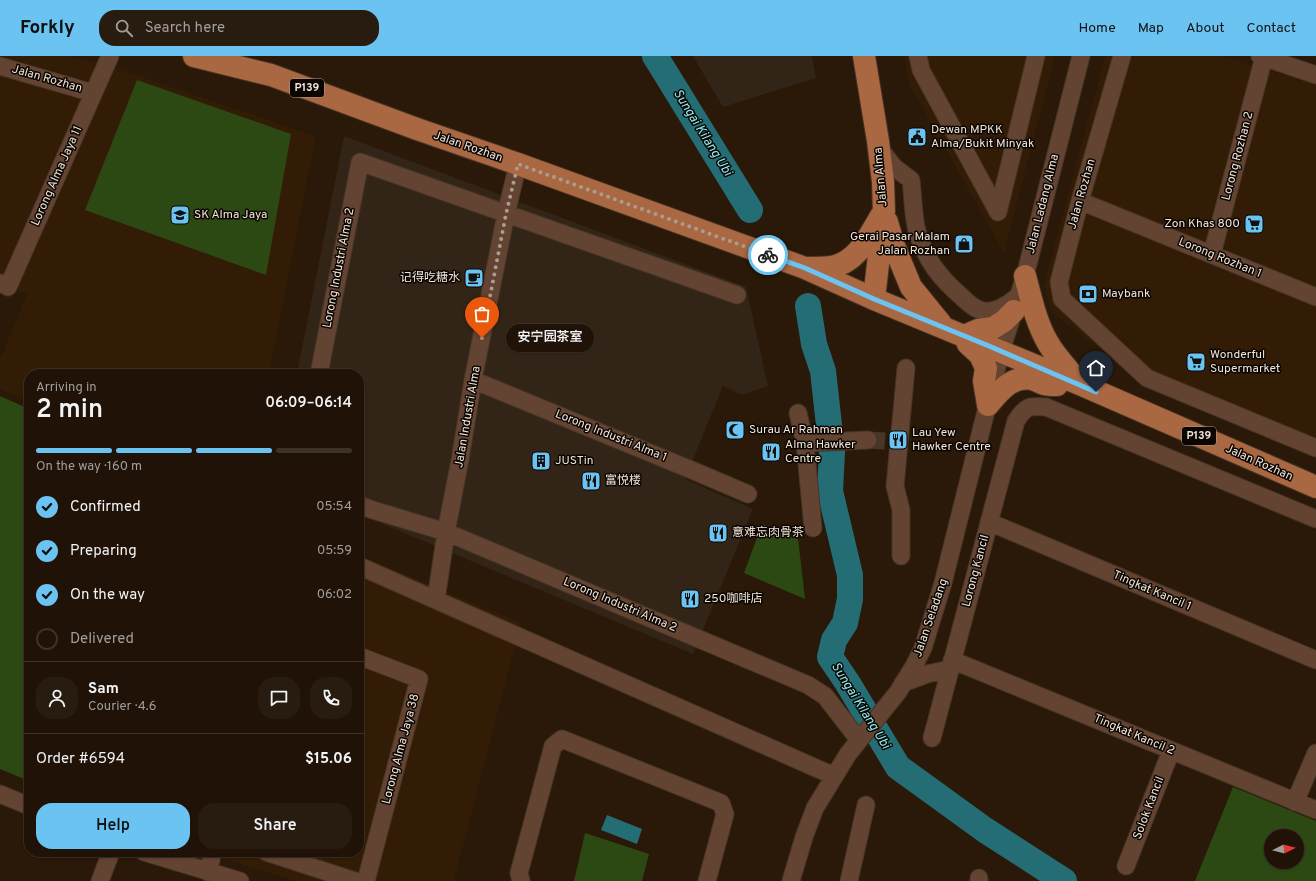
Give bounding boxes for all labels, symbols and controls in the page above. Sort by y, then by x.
search box [99,10,379,46]
text: Forkly [20,16,75,40]
icon: search [113,17,135,39]
text: Search here [145,19,225,38]
text: Home [1079,20,1116,37]
text: Map [1138,20,1164,37]
text: About [1186,20,1225,37]
text: Contact [1247,20,1296,37]
street label: Jalan Rozhan [10,61,84,97]
road number: P139 [290,79,324,97]
water label: Sungai Kilang Ubi [669,87,735,180]
street label: Lorong Rozhan 2 [1218,110,1258,202]
place label: Dewan MPKK Alma/Bukit Minyak [931,122,1034,152]
street label: Lorong Alma Jaya 11 [28,123,86,229]
public building icon: Dewan MPKK Alma/Bukit Minyak [906,126,928,148]
street label: Jalan Rozhan [431,128,505,166]
street label: Jalan Alma [870,147,892,207]
street label: Jalan Ladang Alma [1023,152,1063,256]
street label: Jalan Rozhan [1064,157,1100,231]
school or university icon: SK Alma Jaya [169,204,191,226]
street label: Lorong Industri Alma 2 [319,206,359,330]
place label: SK Alma Jaya [194,207,267,223]
supermarket icon: Zon Khas 800 [1243,213,1265,235]
place label: Zon Khas 800 [1164,216,1240,232]
place label: Gerai Pasar Malam Jalan Rozhan [850,229,950,259]
shop icon: Gerai Pasar Malam Jalan Rozhan [953,233,975,255]
street label: Lorong Rozhan 1 [1176,234,1264,282]
courier [748,235,788,275]
icon: bike [757,244,779,266]
cafe icon: 记得吃糖水 [463,267,485,289]
place label: 记得吃糖水 [400,270,460,286]
bank icon: Maybank [1077,283,1099,305]
place label: Maybank [1102,286,1150,302]
pin [465,297,499,338]
icon: bag [471,303,493,325]
callout: 安宁园茶室 [506,324,594,352]
text: 安宁园茶室 [517,330,583,346]
place label: Wonderful Supermarket [1210,347,1280,377]
pin [1079,351,1113,392]
supermarket icon: Wonderful Supermarket [1185,351,1207,373]
icon: home [1085,357,1107,379]
street label: Jalan Industri Alma [451,365,485,469]
text: Arriving in [36,380,97,396]
text: 2 min [36,394,103,427]
text: 06:09–06:14 [265,394,352,413]
street label: Lorong Industri Alma 1 [553,406,669,466]
mosque icon: Surau Ar Rahman [724,419,746,441]
place label: Surau Ar Rahman [749,422,843,438]
place label: Lau Yew Hawker Centre [912,425,991,455]
road number: P139 [1182,427,1216,445]
restaurant icon: Lau Yew Hawker Centre [887,429,909,451]
place label: Alma Hawker Centre [785,437,856,467]
restaurant icon: Alma Hawker Centre [760,441,782,463]
street label: Jalan Rozhan [1223,441,1295,485]
building icon: JUSTin [530,450,552,472]
place label: JUSTin [555,453,594,469]
text: On the way · 160 m [36,459,142,475]
restaurant icon: 富悦楼 [580,470,602,492]
place label: 富悦楼 [605,473,641,489]
icon: check [36,496,58,518]
text: Confirmed [70,498,141,517]
text: 05:54 [316,499,352,515]
restaurant icon: 意难忘肉骨茶 [707,522,729,544]
place label: 意难忘肉骨茶 [732,525,804,541]
street label: Lorong Kancil [959,533,993,609]
icon: check [36,540,58,562]
text: Preparing [70,542,137,561]
text: 05:59 [317,543,352,559]
street label: Tingkat Kancil 1 [1110,567,1194,615]
street label: Lorong Industri Alma 2 [561,574,679,636]
street label: Jalan Seladang [910,577,952,659]
icon: check [36,584,58,606]
text: On the way [70,586,145,605]
text: 06:02 [317,587,352,603]
restaurant icon: 250咖啡店 [679,588,701,610]
place label: 250咖啡店 [704,591,762,607]
text: Delivered [70,630,134,649]
water label: Sungai Kilang Ubi [827,660,893,753]
button: person [36,677,78,719]
button: chat [258,677,300,719]
button: phone [310,677,352,719]
text: Sam [88,680,119,699]
street label: Lorong Alma Jaya 38 [379,692,423,806]
text: Courier · 4.6 [88,699,156,715]
street label: Tingkat Kancil 2 [1091,711,1177,759]
text: Order #6594 [36,750,125,769]
text: $15.06 [305,750,352,769]
street label: Solok Kancil [1130,774,1168,842]
button: Help [36,803,190,849]
button: Share [198,803,352,849]
north arrow [1264,829,1304,869]
map controls [1264,829,1304,869]

